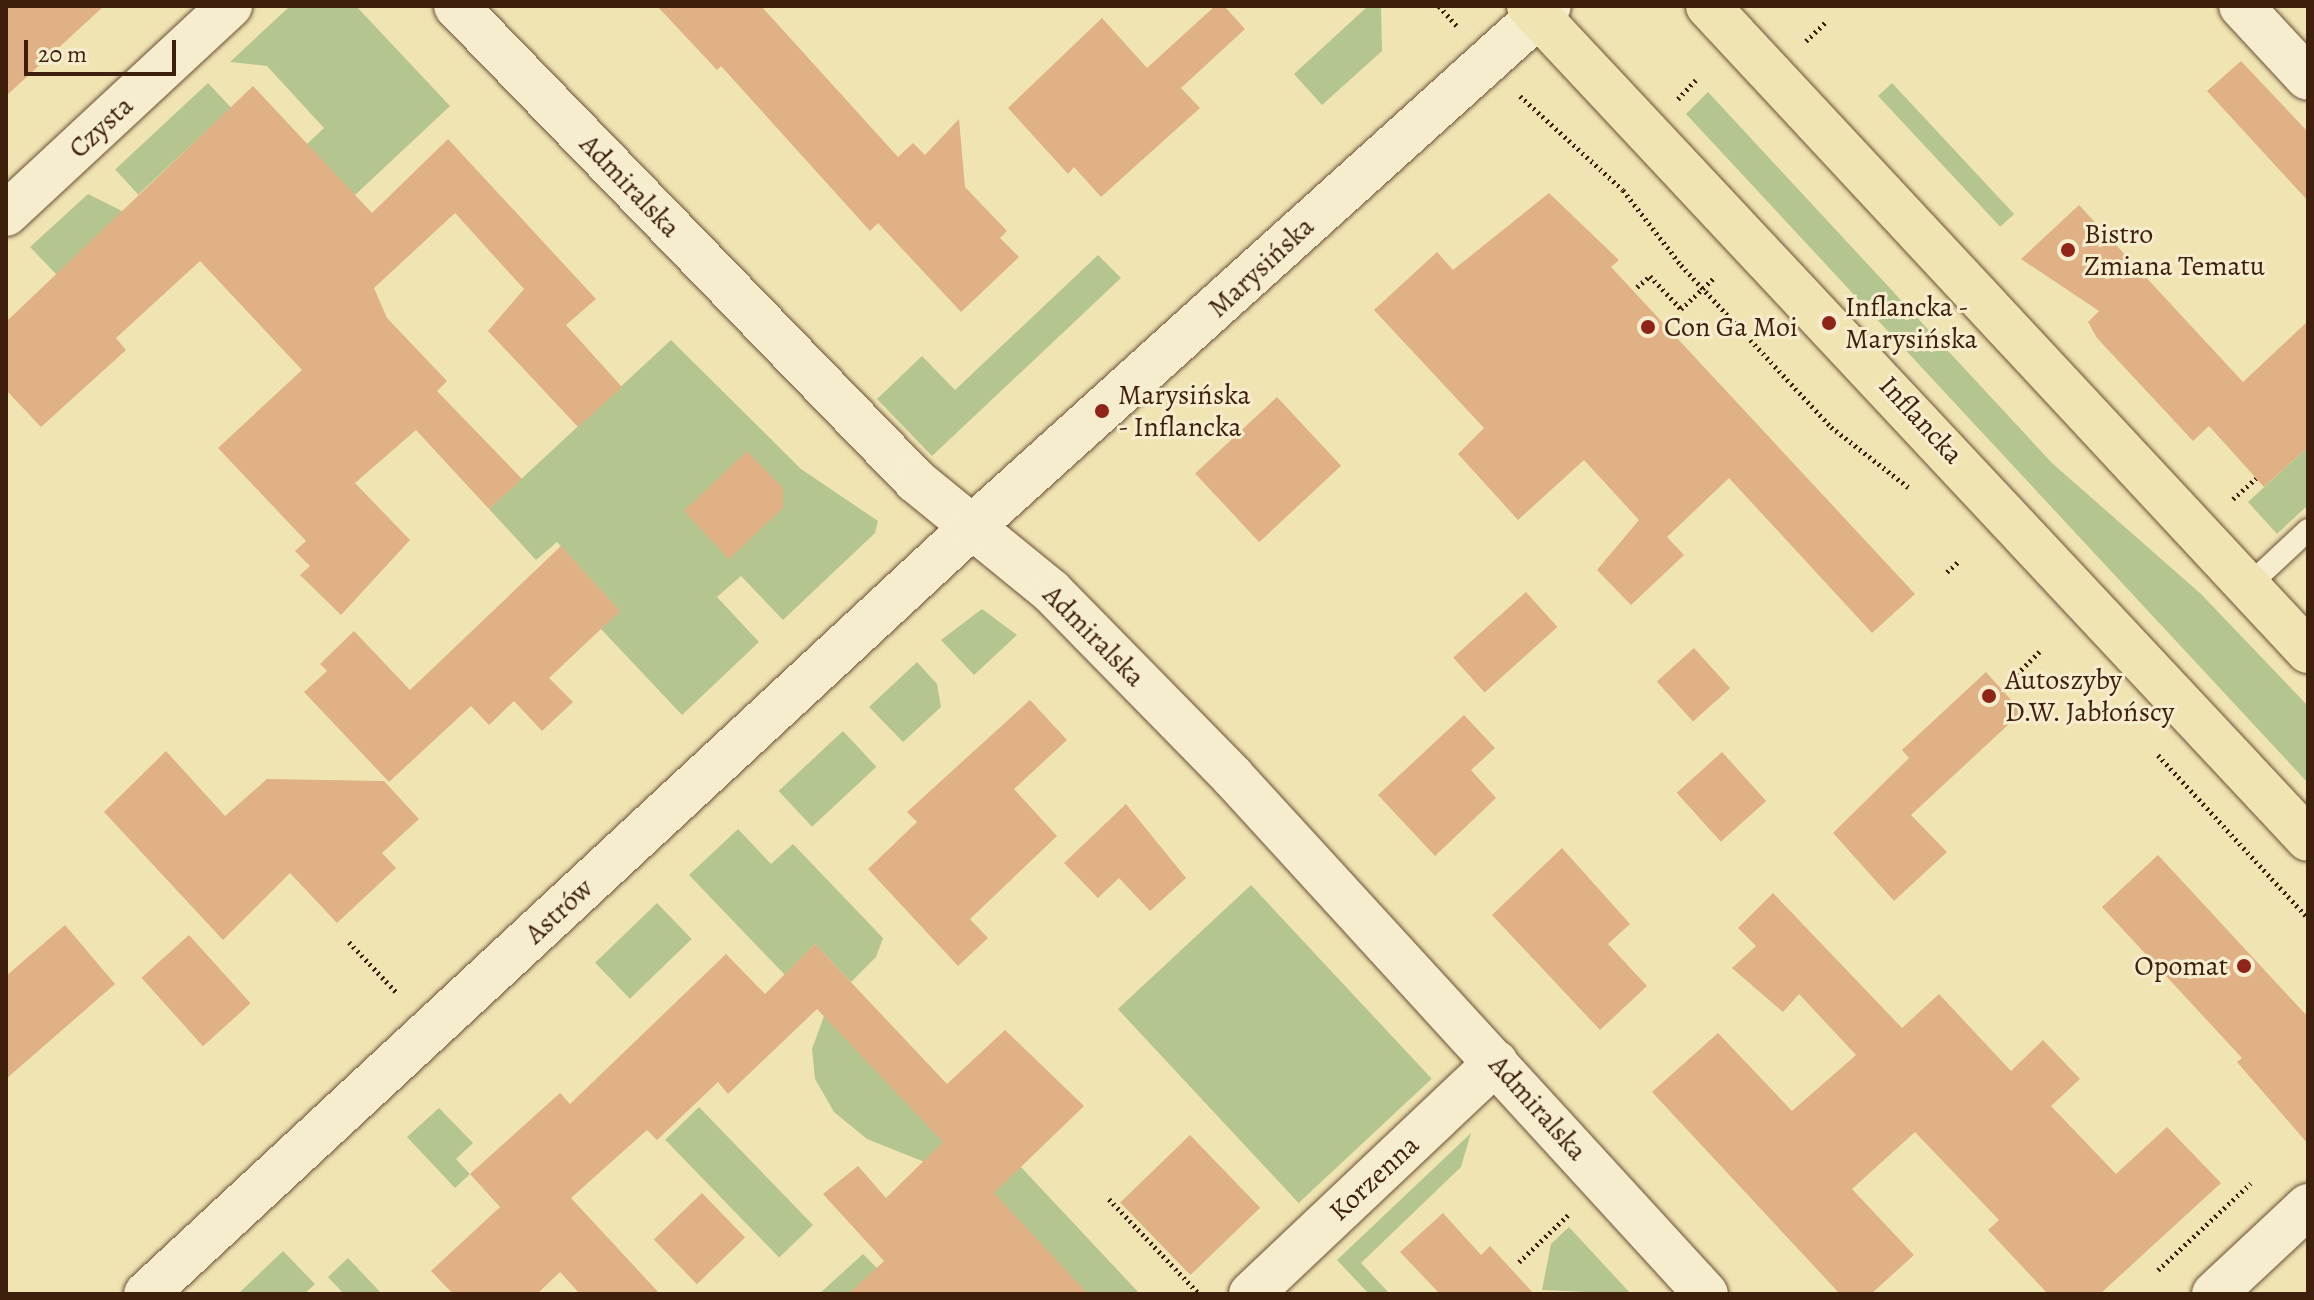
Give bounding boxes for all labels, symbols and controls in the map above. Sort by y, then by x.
scale bar [28,24,180,74]
text: 20 m [38,38,87,70]
street label: Czysta [62,89,140,165]
street label: Admiralska [573,128,687,244]
street label: Marysińska [1201,209,1321,325]
place label: Bistro Zmiana Tematu [2084,217,2265,283]
marker: Bistro Zmiana Tematu [2059,241,2077,259]
place label: Inflancka - Marysińska [1845,290,1978,356]
place label: Con Ga Moi [1664,310,1798,344]
marker: Inflancka - Marysińska [1820,314,1838,332]
marker: Con Ga Moi [1639,318,1657,336]
street label: Inflancka [1872,369,1970,471]
place label: Marysińska - Inflancka [1118,378,1251,444]
marker: Marysińska - Inflancka [1093,402,1111,420]
street label: Admiralska [1036,578,1152,694]
place label: Autoszyby D.W. Jabłońscy [2005,663,2175,729]
marker: Autoszyby D.W. Jabłońscy [1980,687,1998,705]
street label: Astrów [518,871,600,951]
place label: Opomat [2134,949,2228,983]
marker: Opomat [2235,957,2253,975]
street label: Admiralska [1482,1048,1594,1168]
street label: Korzenna [1322,1128,1426,1228]

